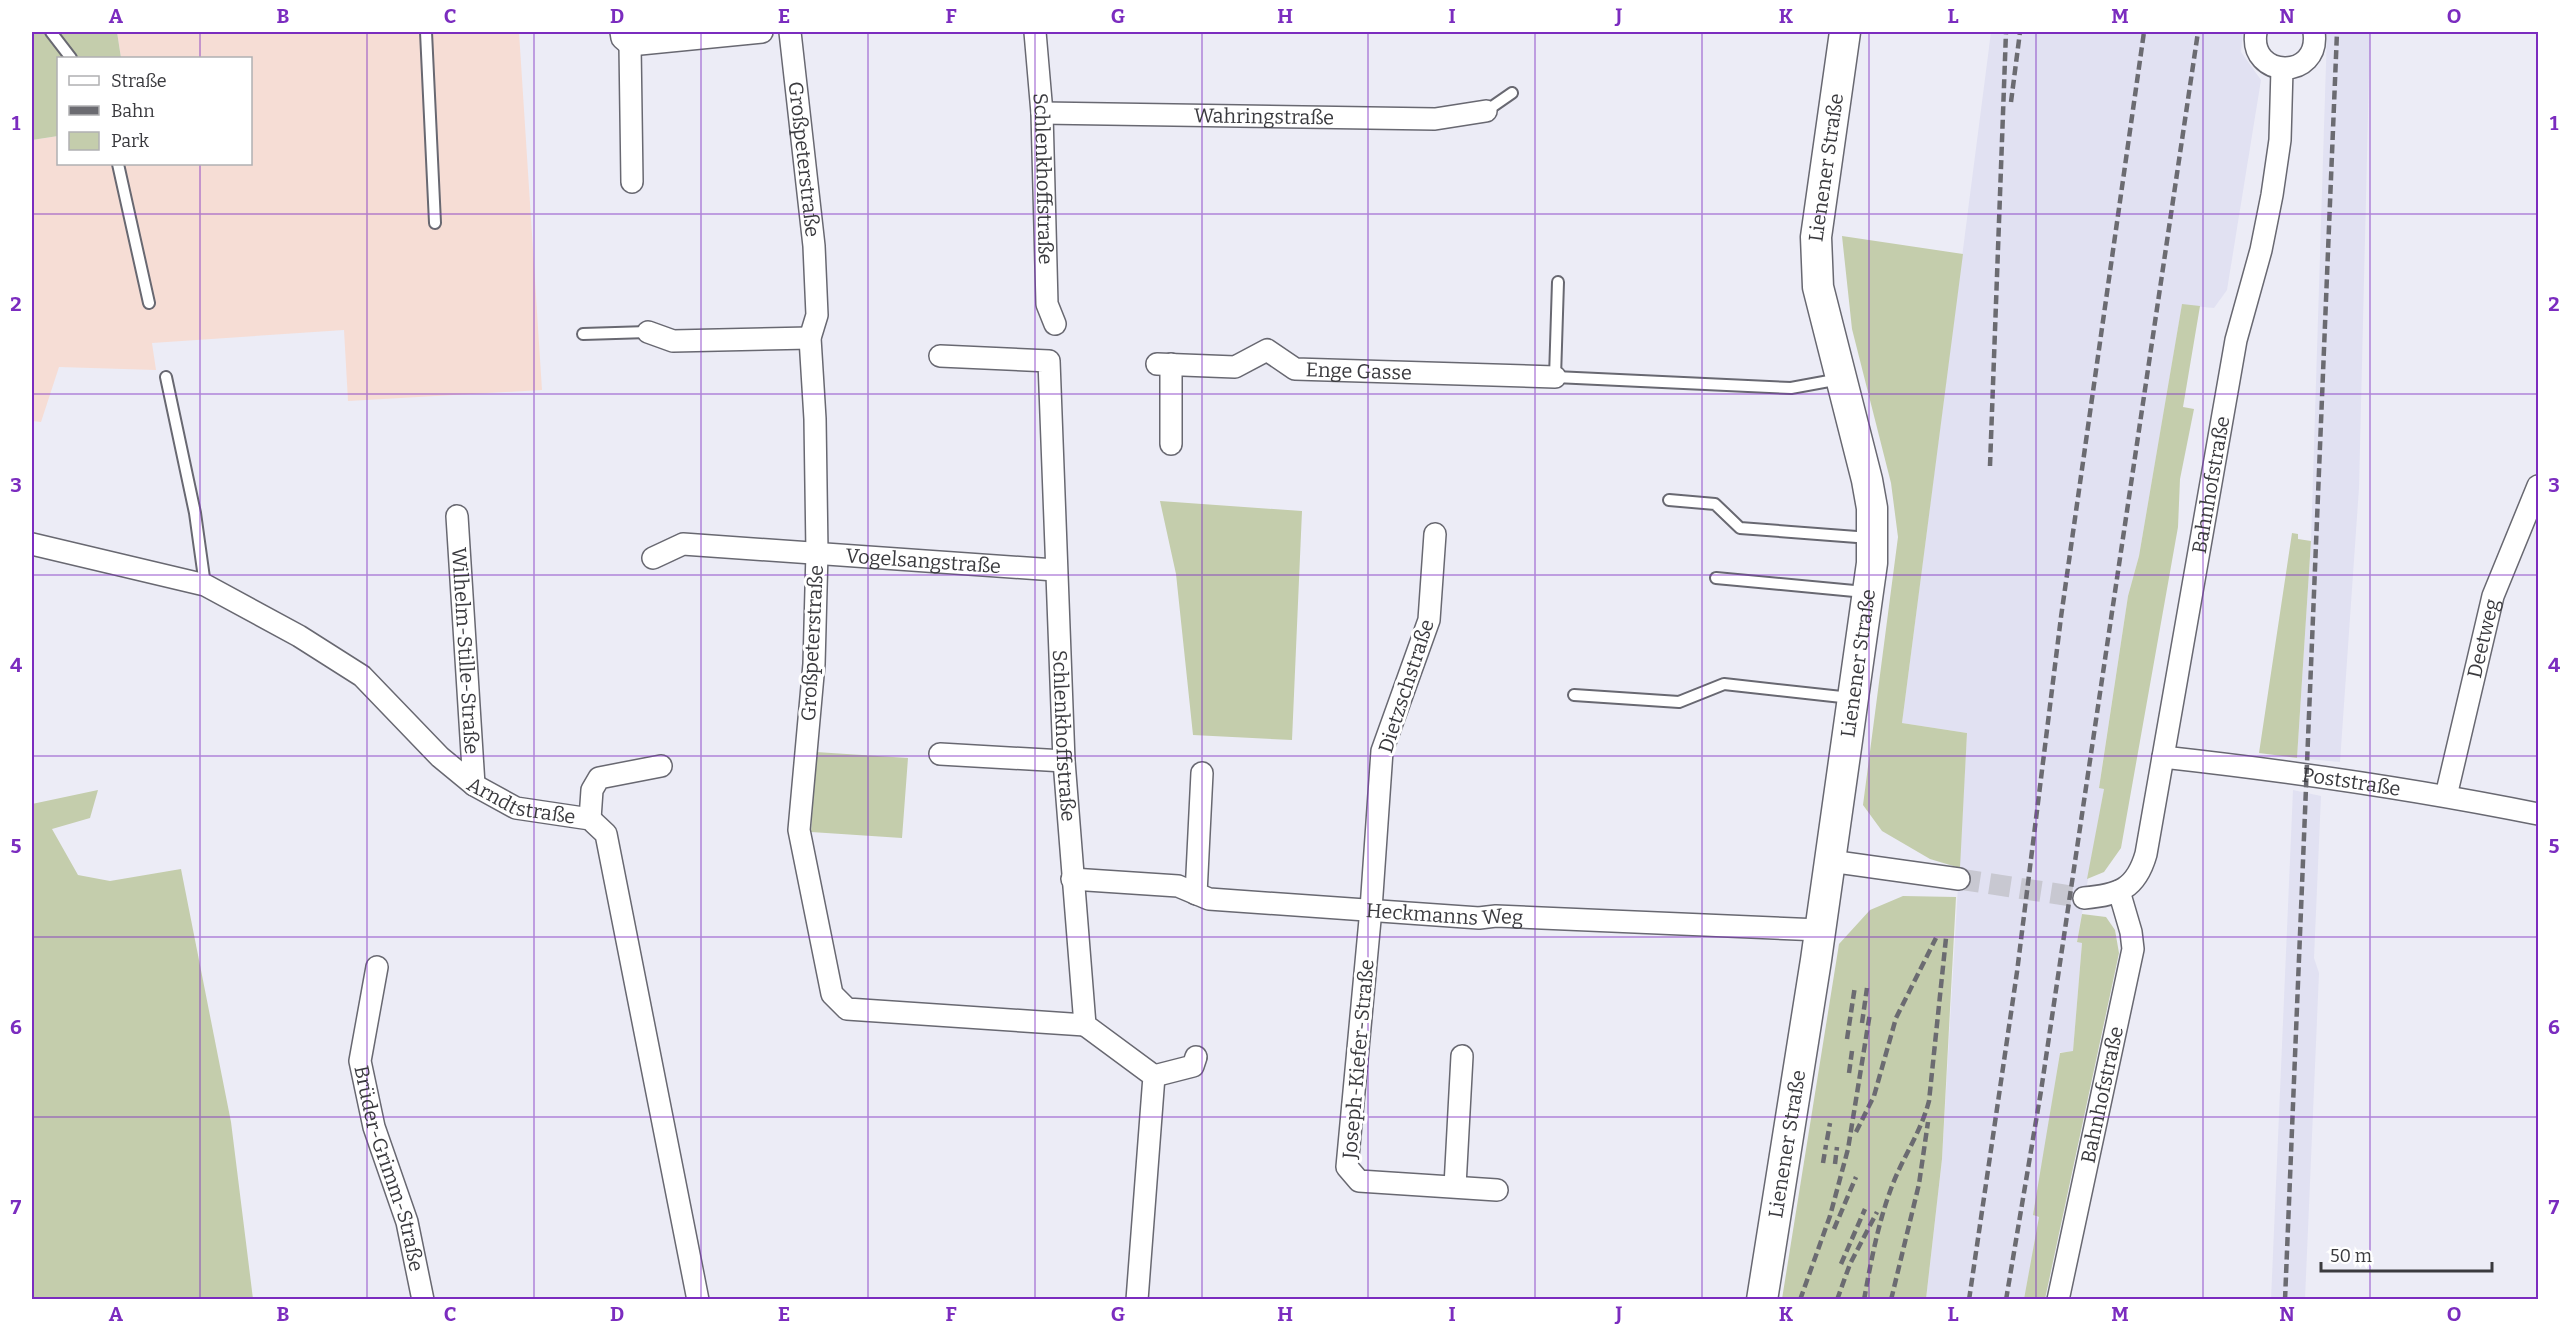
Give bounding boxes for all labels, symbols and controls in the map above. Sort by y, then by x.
text: A [109,4,124,28]
text: B [277,4,290,28]
text: C [444,4,456,28]
text: D [610,4,624,28]
text: E [778,4,790,28]
text: F [945,4,957,28]
text: G [1111,4,1125,28]
text: H [1277,4,1293,28]
text: I [1448,4,1456,28]
text: J [1615,4,1623,28]
text: K [1779,4,1794,28]
text: L [1947,4,1959,28]
text: M [2111,4,2129,28]
text: N [2279,4,2295,28]
text: O [2447,4,2461,28]
legend [57,57,252,165]
text: Straße [111,70,167,92]
street label: Großpeterstraße [784,80,825,238]
street label: Schlenkhoffstraße [1028,92,1058,265]
street label: Lienener Straße [1803,92,1848,243]
text: Bahn [111,100,155,122]
street label: Wahringstraße [1194,103,1334,129]
text: 1 [12,111,21,135]
text: 1 [2550,111,2559,135]
text: Park [111,130,150,152]
text: 2 [10,292,22,316]
text: 2 [2548,292,2560,316]
street label: Enge Gasse [1305,357,1412,385]
street label: Bahnhofstraße [2187,414,2234,555]
text: 3 [10,473,22,497]
text: 3 [2548,473,2560,497]
street label: Vogelsangstraße [845,543,1002,578]
street label: Wilhelm-Stille-Straße [447,547,484,755]
street label: Großpeterstraße [796,564,828,722]
street label: Lienener Straße [1836,587,1880,739]
street label: Deetweg [2462,596,2504,680]
street label: Dietzschstraße [1373,616,1439,756]
street label: Schlenkhoffstraße [1048,649,1081,822]
text: 4 [10,653,22,677]
text: 4 [2548,653,2560,677]
street label: Poststraße [2301,762,2402,801]
street label: Arndtstraße [463,772,577,829]
text: 5 [11,834,22,858]
text: 5 [2549,834,2560,858]
street label: Heckmanns Weg [1365,898,1524,930]
street label: Joseph-Kiefer-Straße [1337,958,1379,1161]
text: 6 [10,1015,22,1039]
text: 6 [2548,1015,2560,1039]
street label: Bahnhofstraße [2076,1024,2128,1165]
street label: Brüder-Grimm-Straße [349,1063,429,1273]
street label: Lienener Straße [1763,1068,1810,1220]
text: 7 [11,1195,22,1219]
text: 7 [2549,1195,2560,1219]
scale bar [2321,1235,2492,1273]
text: 50 m [2330,1245,2372,1267]
text: A [109,1302,124,1326]
text: B [277,1302,290,1326]
text: C [444,1302,456,1326]
text: D [610,1302,624,1326]
text: E [778,1302,790,1326]
text: F [945,1302,957,1326]
text: G [1111,1302,1125,1326]
text: H [1277,1302,1293,1326]
text: I [1448,1302,1456,1326]
text: J [1615,1302,1623,1326]
text: K [1779,1302,1794,1326]
text: L [1947,1302,1959,1326]
text: M [2111,1302,2129,1326]
text: N [2279,1302,2295,1326]
text: O [2447,1302,2461,1326]

